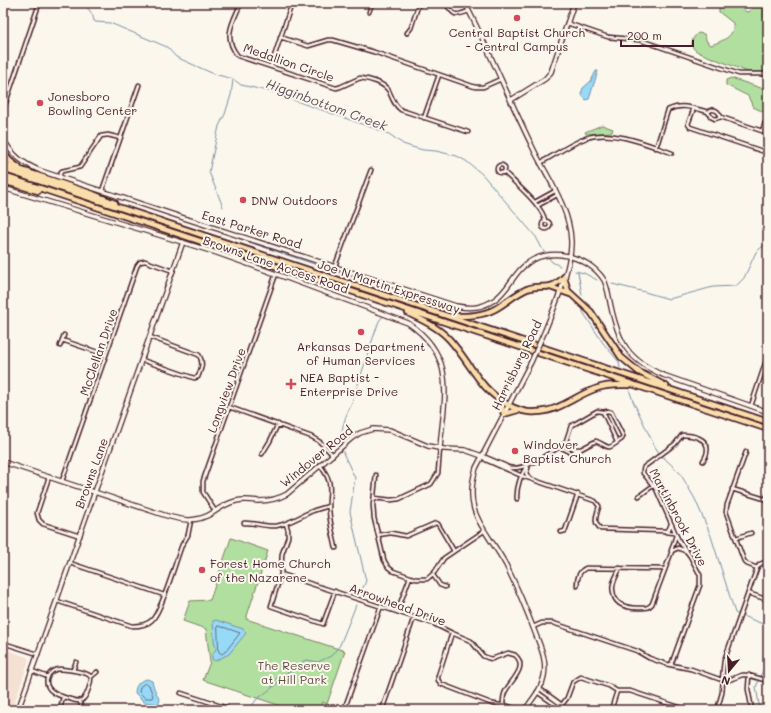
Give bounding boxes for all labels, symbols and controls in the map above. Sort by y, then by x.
marker: Central Baptist Church - Central Campus [512,13,522,23]
scale bar [621,22,693,48]
place label: Central Baptist Church - Central Campus [449,24,585,54]
text: 200 m [627,27,662,43]
street label: Medallion Circle [241,39,337,85]
water label: Higginbottom Creek [264,74,391,134]
place label: Jonesboro Bowling Center [48,88,137,118]
marker: Jonesboro Bowling Center [35,98,45,108]
place label: DNW Outdoors [251,192,338,208]
marker: DNW Outdoors [238,195,248,205]
street label: East Parker Road [200,206,304,252]
street label: Browns Lane Access Road [201,232,351,297]
street label: Joe N Martin Expressway [316,255,462,317]
street label: McClellan Drive [76,306,120,398]
street label: Harrisburg Road [487,317,545,413]
marker: Arkansas Department of Human Services [356,327,366,337]
place label: Arkansas Department of Human Services [297,338,425,368]
street label: Longview Drive [203,345,249,435]
place label: NEA Baptist - Enterprise Drive [300,369,398,399]
marker: NEA Baptist - Enterprise Drive [285,378,297,390]
street label: Windover Road [276,421,356,490]
street label: Browns Lane [71,435,111,511]
place label: Windover Baptist Church [523,436,611,466]
marker: Windover Baptist Church [510,446,520,456]
street label: Martinbrook Drive [646,465,712,569]
place label: Forest Home Church of the Nazarene [210,555,331,585]
marker: Forest Home Church of the Nazarene [197,565,207,575]
street label: Arrowhead Drive [348,579,448,629]
north arrow [709,651,749,691]
park label: The Reserve at Hill Park [258,657,330,687]
text: N [719,673,732,689]

